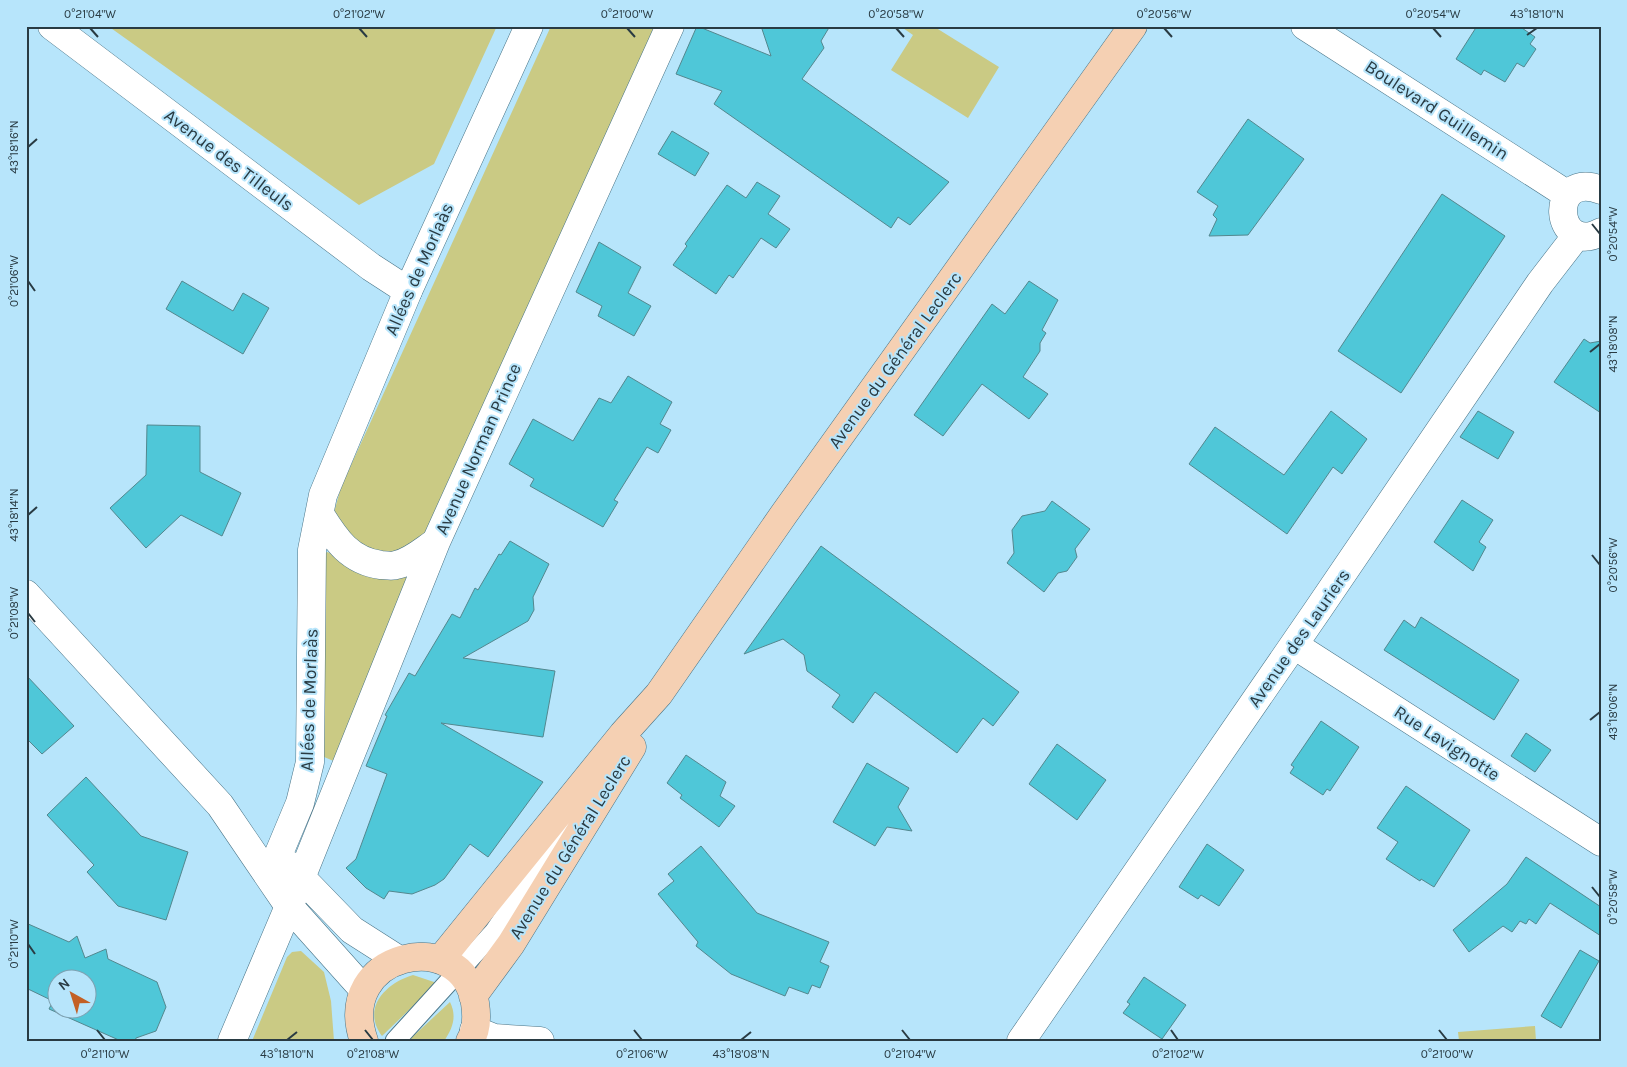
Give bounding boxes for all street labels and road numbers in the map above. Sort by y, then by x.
street label: Boulevard Guillemin [1361,55,1513,165]
street label: Avenue des Tilleuls [160,104,298,216]
street label: Allées de Morlaàs [380,199,458,339]
street label: Avenue du Général Leclerc [823,267,967,453]
street label: Avenue Norman Prince [430,360,526,538]
street label: Avenue des Lauriers [1243,565,1355,711]
street label: Allées de Morlaàs [296,628,322,772]
street label: Rue Lavignotte [1390,701,1504,785]
street label: Avenue du Général Leclerc [504,751,636,943]

